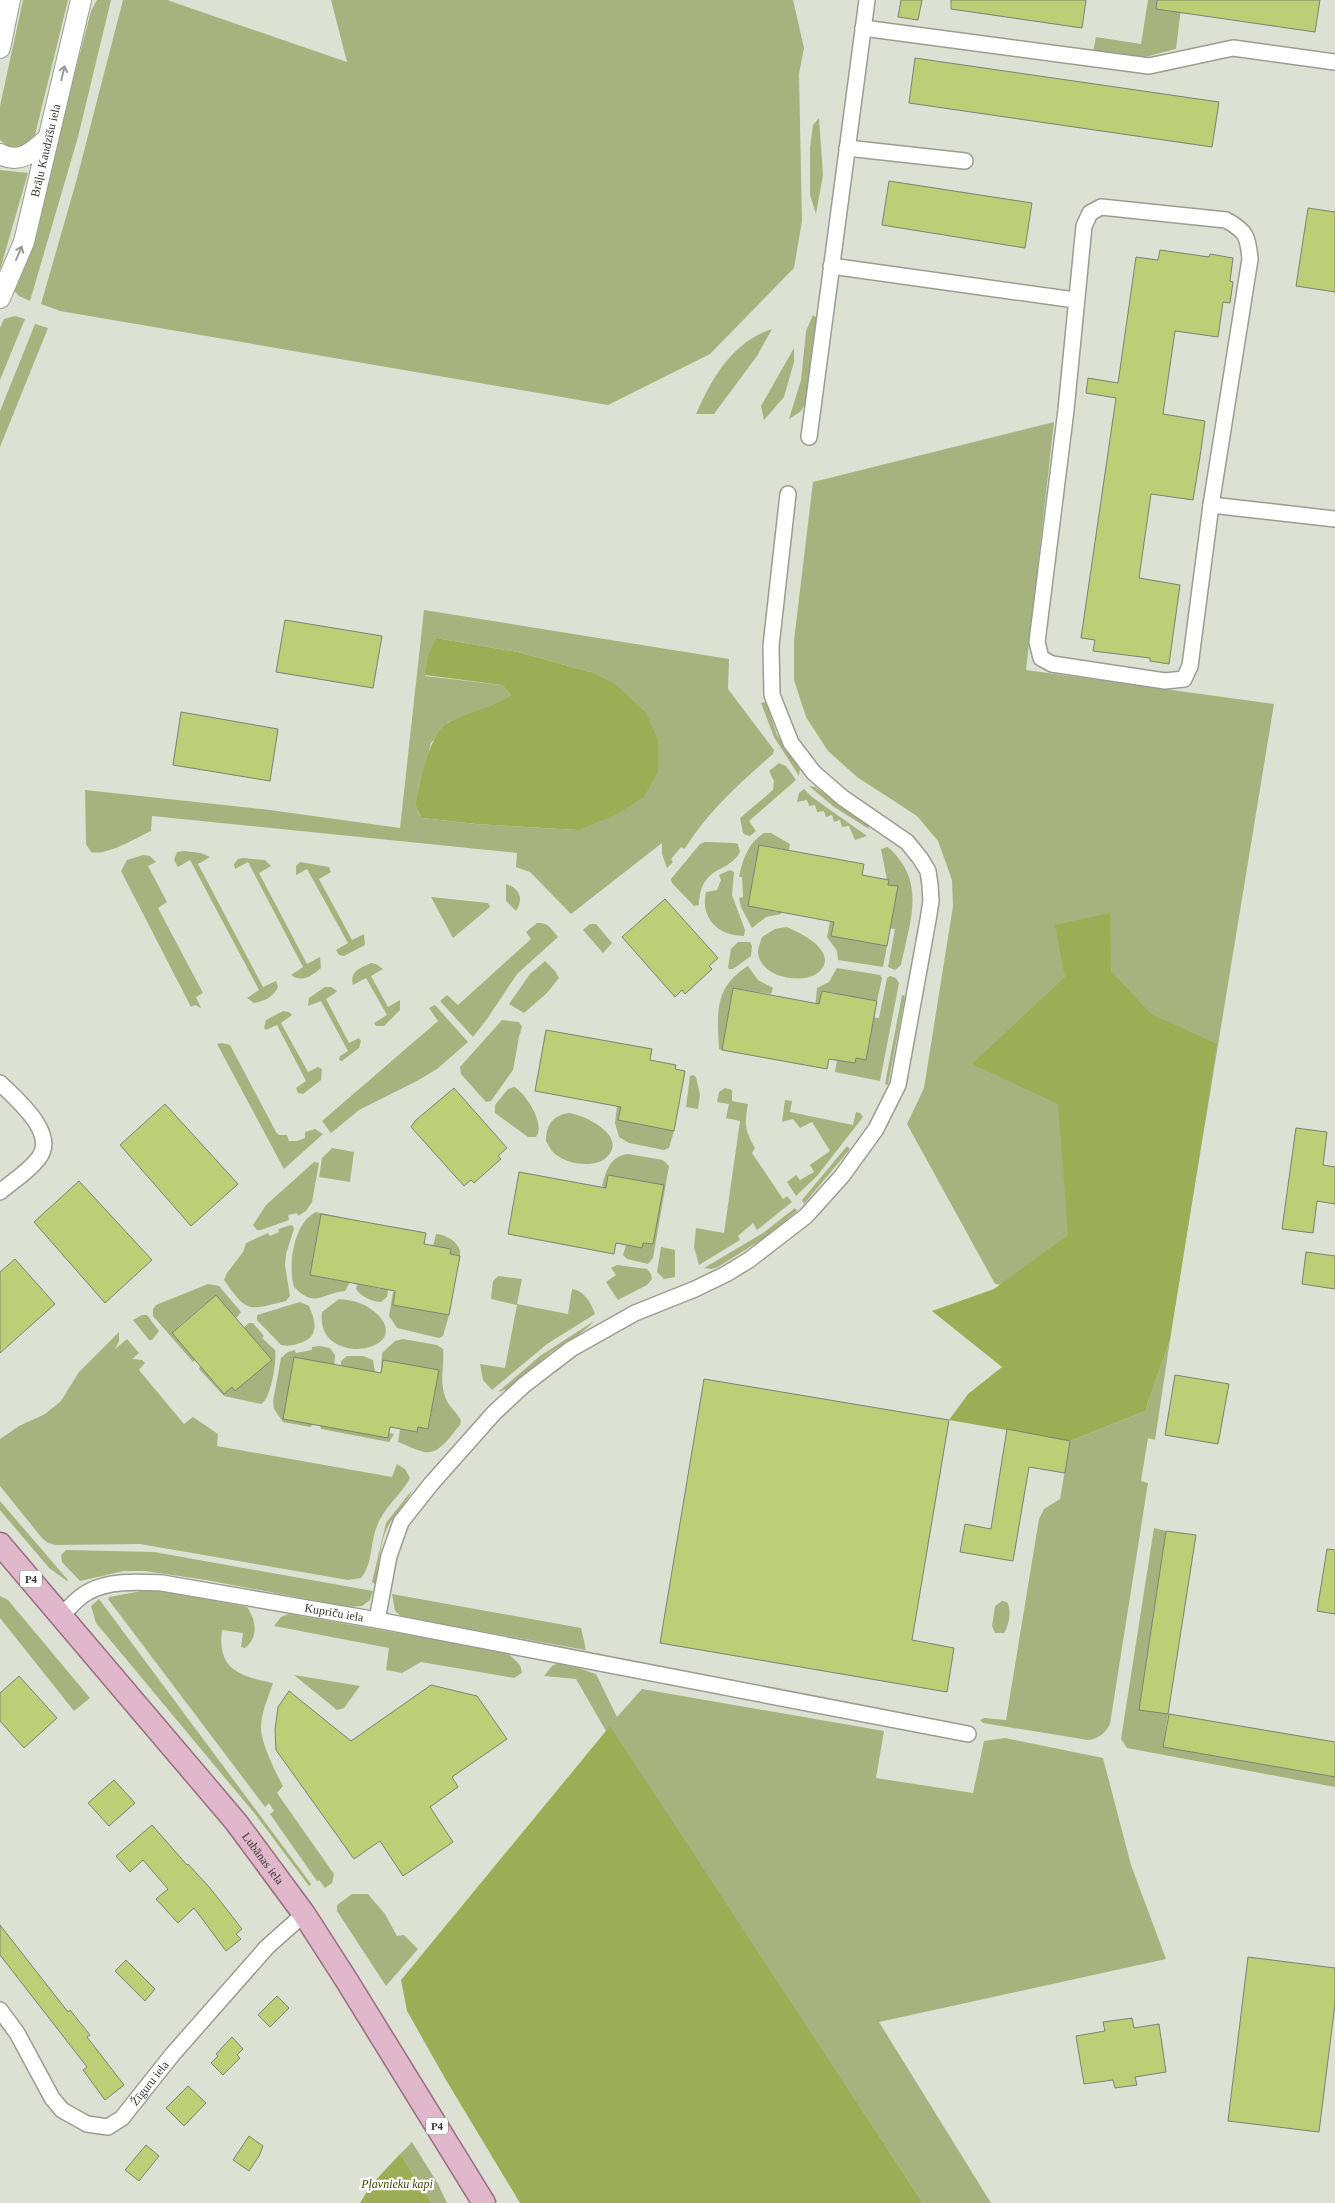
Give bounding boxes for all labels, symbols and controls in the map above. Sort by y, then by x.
one-way arrow [59,66,69,82]
street label: Brāļu Kaudzīšu iela [28,102,63,198]
one-way arrow [15,246,25,261]
road number: P4 [20,1570,42,1588]
street label: Kupriču iela [304,1601,365,1625]
street label: Lubānas iela [239,1830,287,1888]
street label: Žīguru iela [128,2058,172,2108]
road number: P4 [426,2118,448,2134]
park label: Pļavnieku kapi [360,2177,433,2191]

